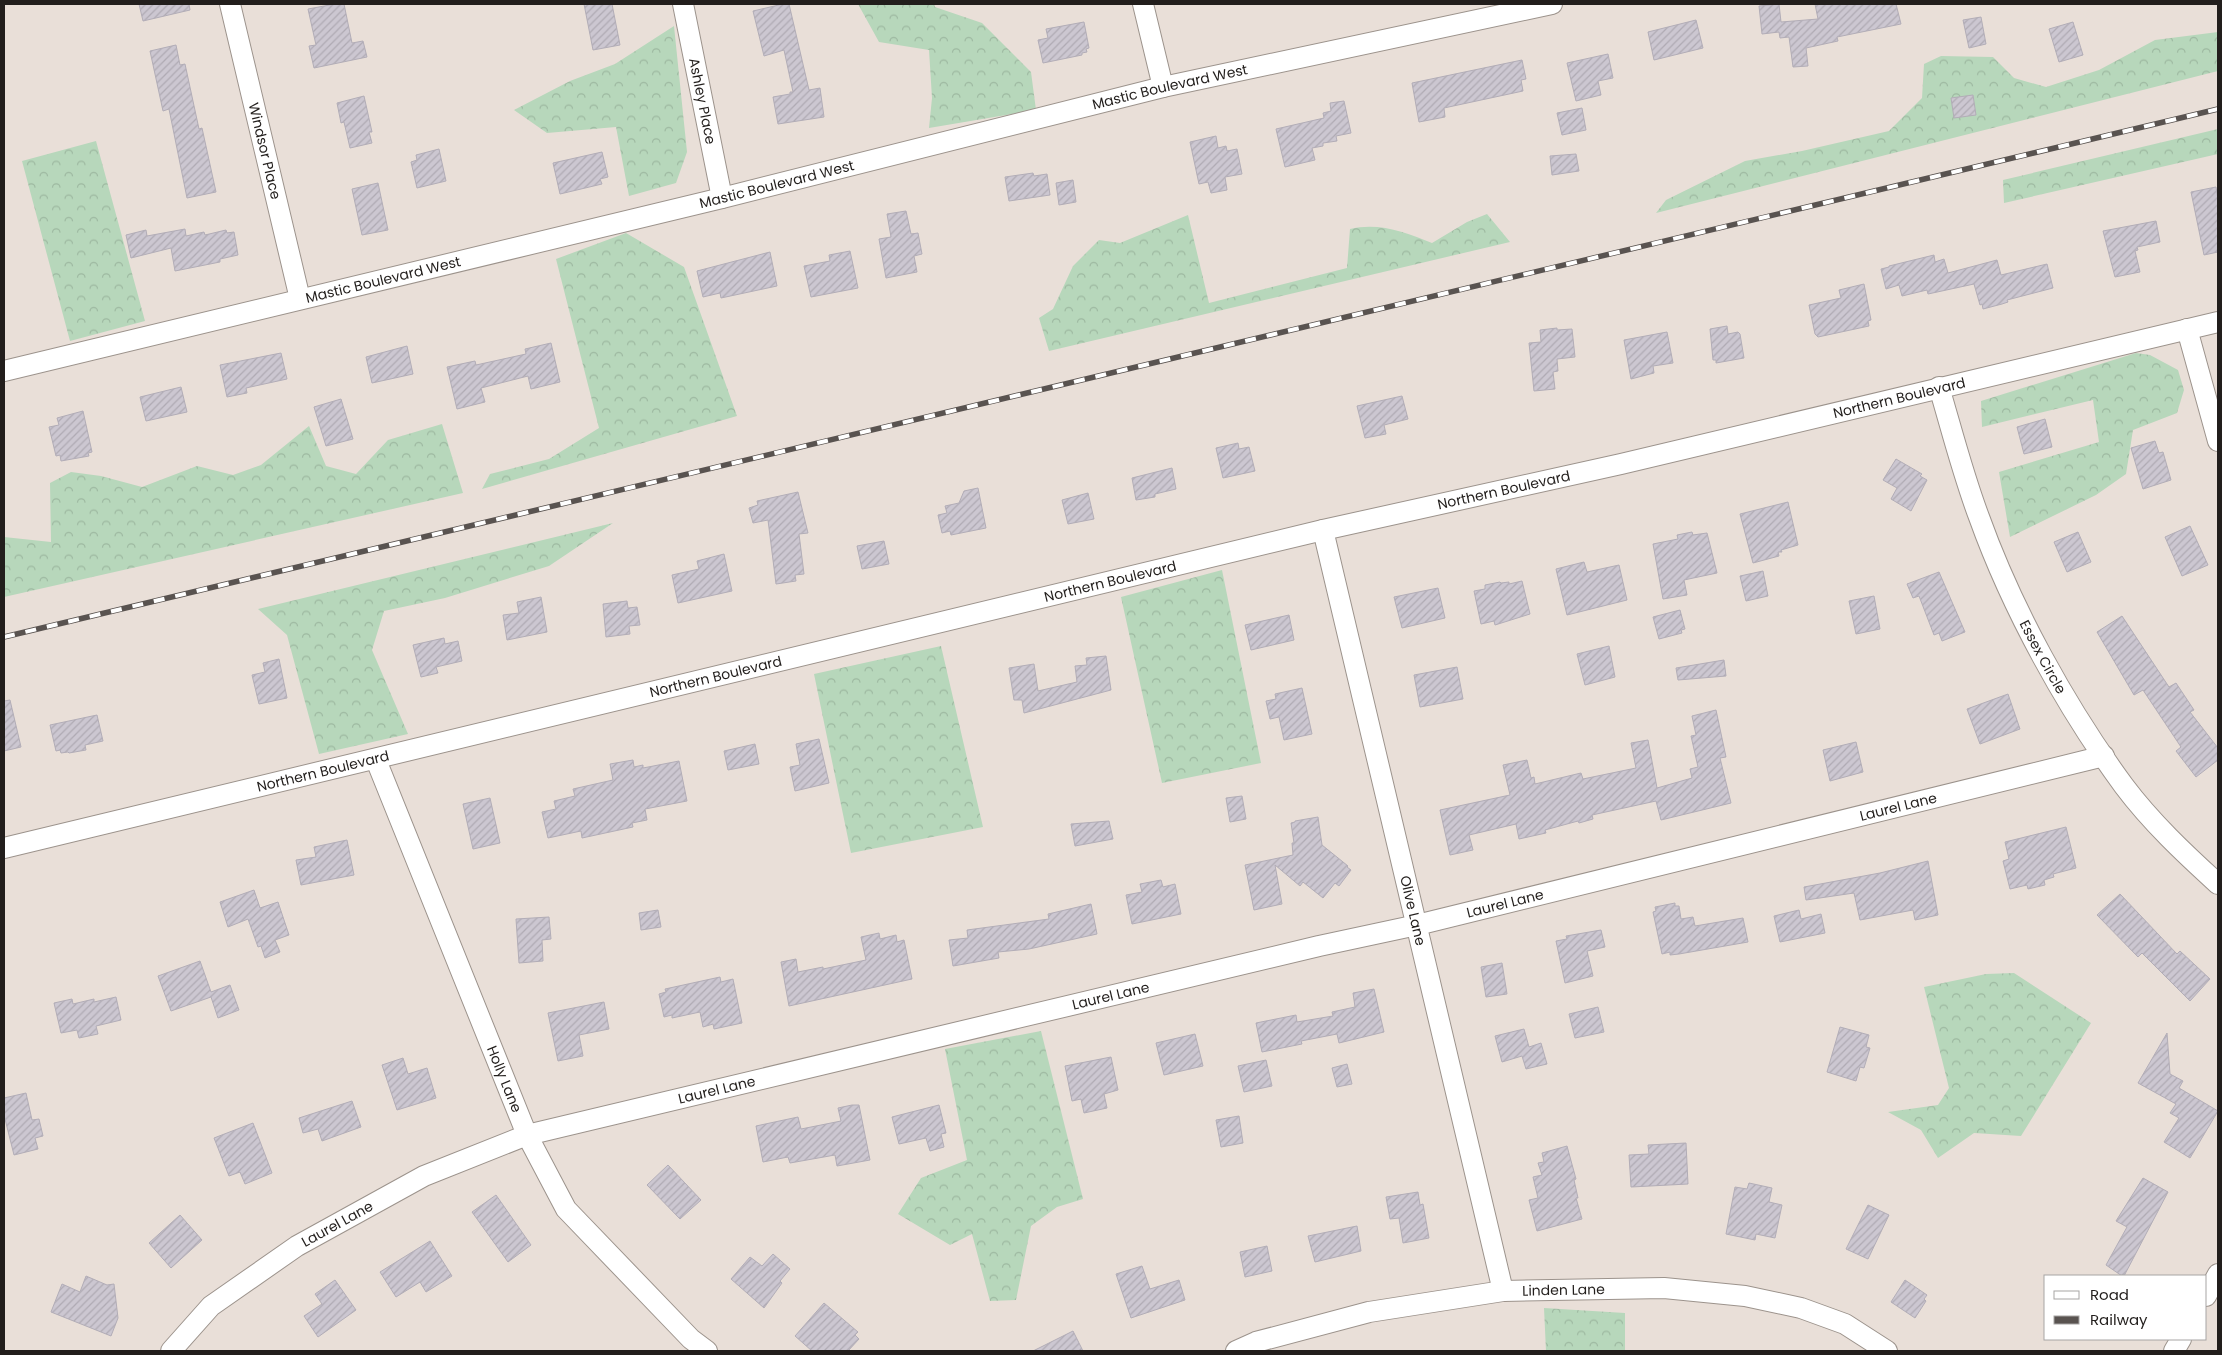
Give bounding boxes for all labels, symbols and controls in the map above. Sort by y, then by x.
street label: Ashley Place [684,56,721,146]
street label: Mastic Boulevard West [1090,59,1249,114]
street label: Windsor Place [244,100,286,202]
street label: Mastic Boulevard West [697,155,856,213]
street label: Mastic Boulevard West [304,251,463,308]
street label: Northern Boulevard [1831,372,1967,423]
street label: Northern Boulevard [1436,466,1572,514]
street label: Northern Boulevard [1042,556,1178,607]
street label: Essex Circle [2015,617,2071,698]
street label: Northern Boulevard [647,651,784,702]
street label: Northern Boulevard [255,746,391,797]
street label: Laurel Lane [1858,787,1939,826]
street label: Olive Lane [1395,873,1431,948]
street label: Laurel Lane [1464,884,1546,922]
street label: Laurel Lane [1070,977,1152,1015]
street label: Holly Lane [482,1043,527,1116]
street label: Laurel Lane [676,1071,758,1109]
street label: Laurel Lane [298,1196,377,1252]
legend [2044,1275,2207,1340]
street label: Linden Lane [1522,1279,1605,1301]
text: Road [2090,1284,2129,1305]
text: Railway [2090,1309,2148,1330]

